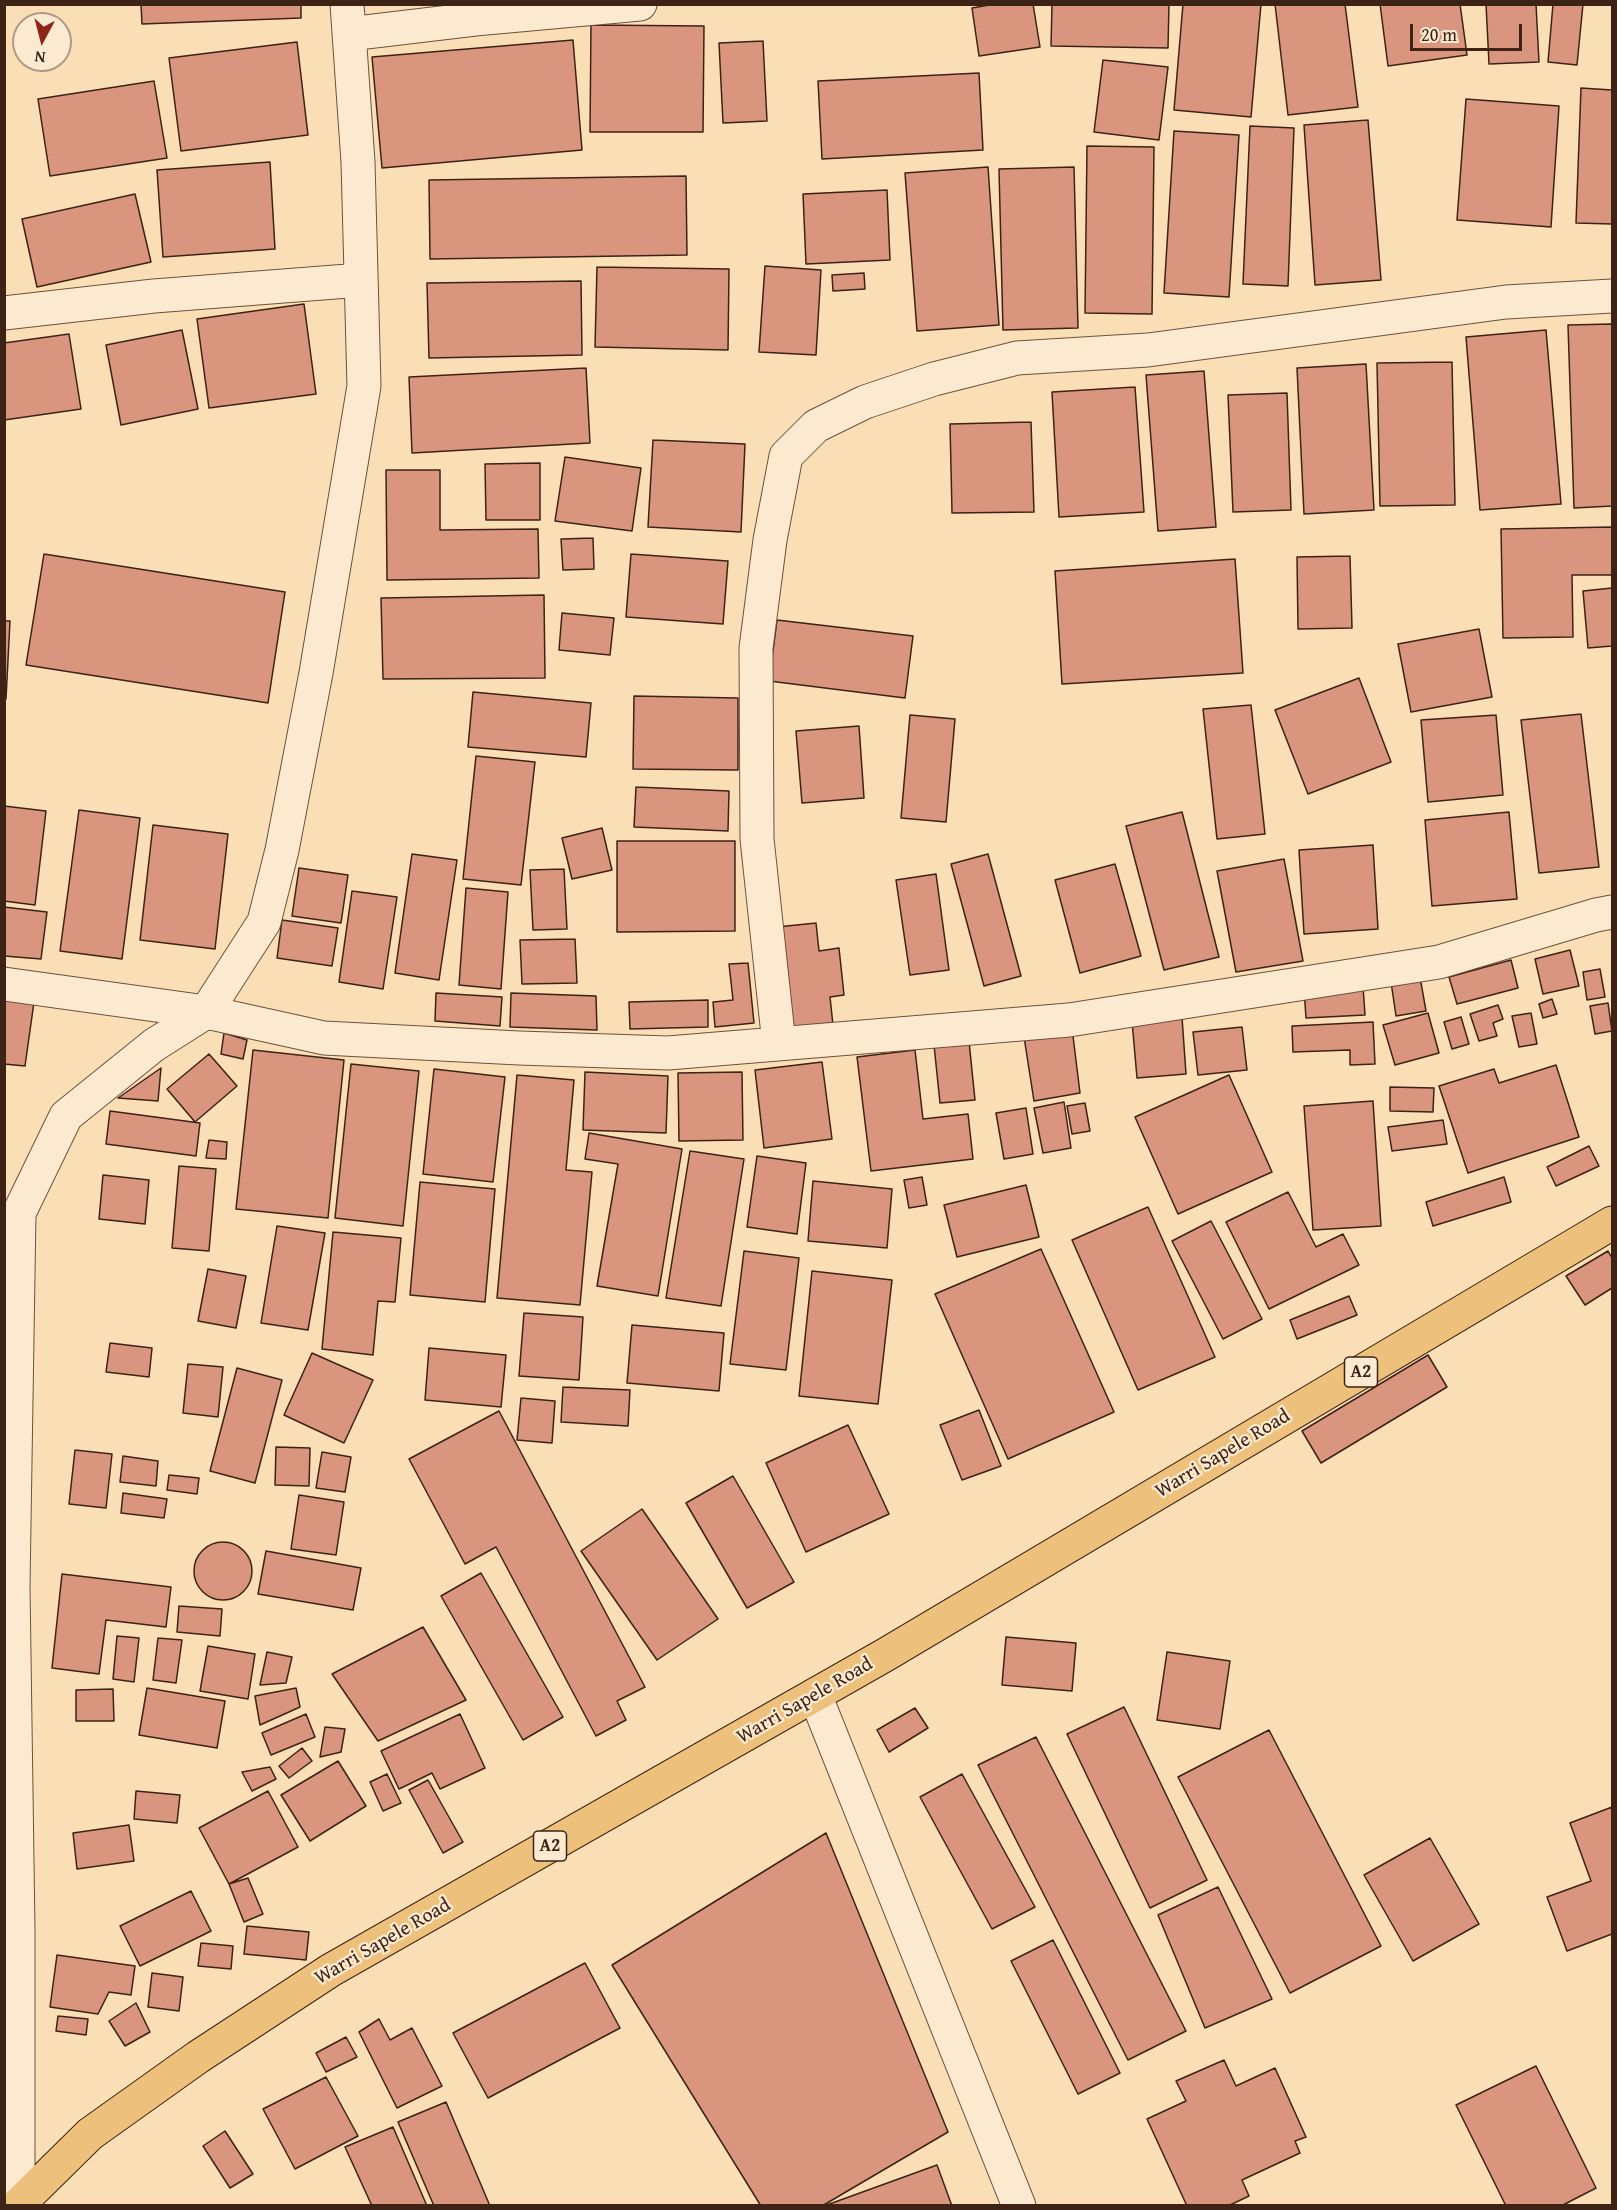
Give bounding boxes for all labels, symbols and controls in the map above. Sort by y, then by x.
north arrow [12,12,72,72]
scale bar [1413,12,1526,50]
text: 20 m [1421,21,1457,48]
text: N [33,45,47,70]
road number: A2 [1344,1357,1378,1387]
street label: Warri Sapele Road [1151,1404,1295,1504]
street label: Warri Sapele Road [733,1652,877,1750]
road number: A2 [534,1831,566,1861]
street label: Warri Sapele Road [311,1893,455,1991]

